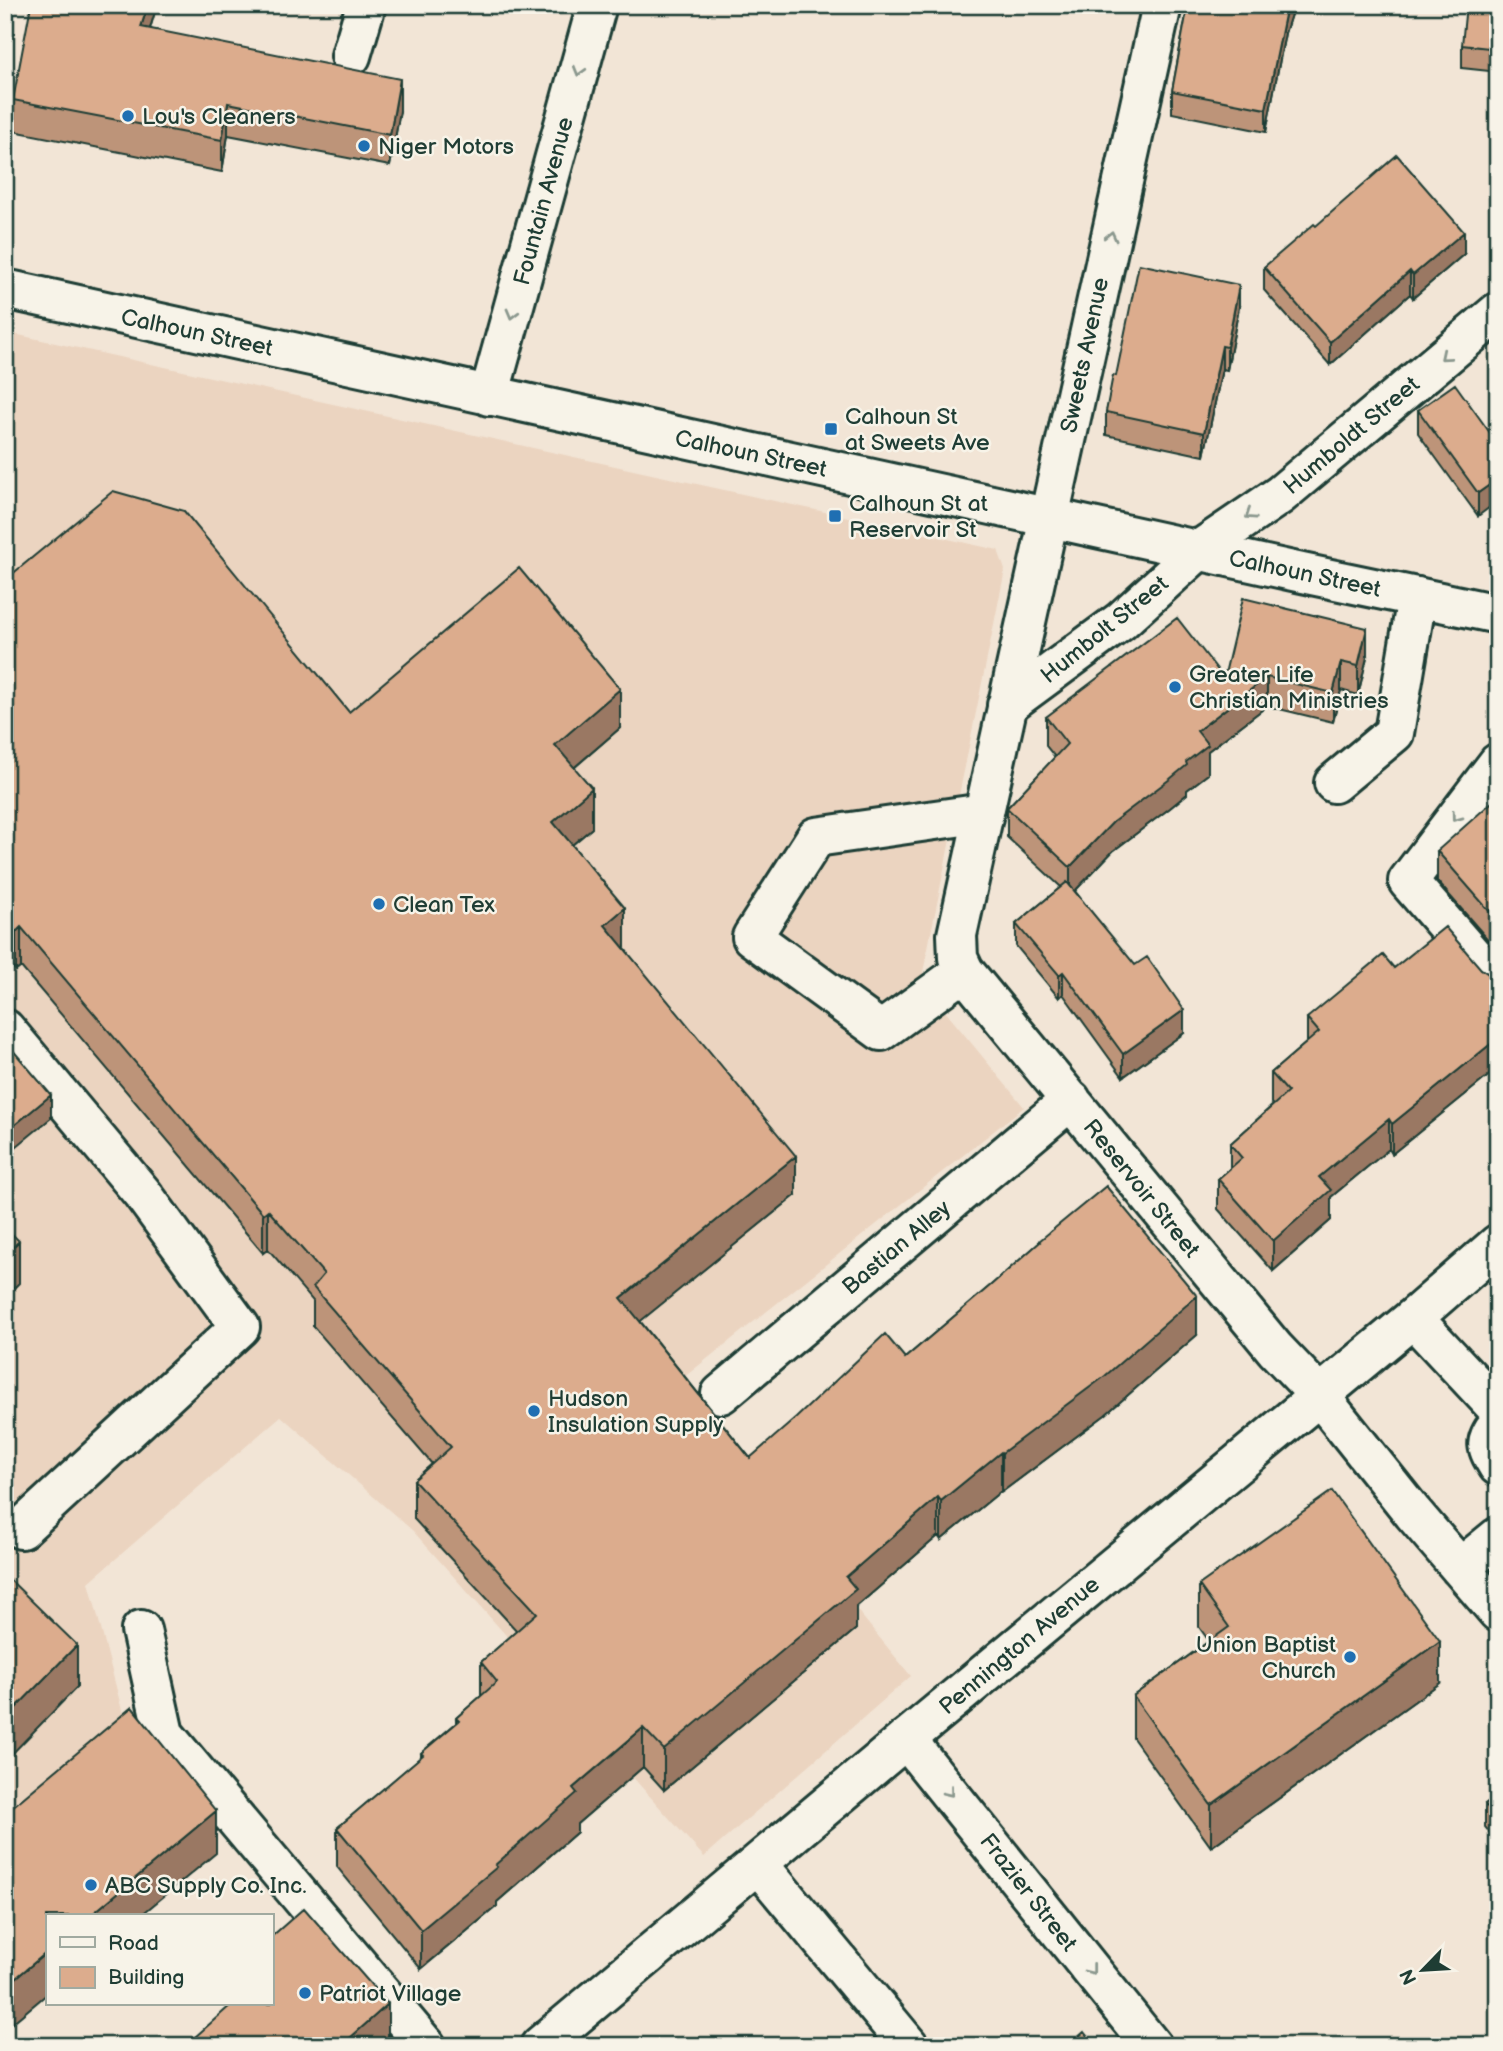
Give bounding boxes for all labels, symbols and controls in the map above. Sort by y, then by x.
one-way arrow [573,65,587,77]
place label: Lou's Cleaners [142,103,296,131]
marker: Lou's Cleaners [120,108,136,124]
street label: Fountain Avenue [508,114,580,288]
place label: Niger Motors [378,133,514,161]
marker: Niger Motors [356,138,372,154]
one-way arrow [1102,230,1117,242]
street label: Sweets Avenue [1055,275,1115,435]
street label: Calhoun Street [118,303,275,363]
one-way arrow [506,308,520,320]
one-way arrow [1441,348,1454,360]
street label: Humboldt Street [1278,371,1425,501]
place label: Calhoun St at Sweets Ave [845,403,990,457]
marker: Calhoun St at Sweets Ave [823,421,839,437]
street label: Calhoun Street [672,424,829,484]
place label: Calhoun St at Reservoir St [849,490,988,544]
one-way arrow [1245,507,1258,519]
marker: Calhoun St at Reservoir St [827,508,843,524]
street label: Calhoun Street [1226,544,1383,604]
street label: Humbolt Street [1035,570,1174,690]
place label: Greater Life Christian Ministries [1189,661,1389,715]
marker: Greater Life Christian Ministries [1167,679,1183,695]
one-way arrow [1452,810,1465,822]
place label: Clean Tex [393,891,495,919]
marker: Clean Tex [371,896,387,912]
street label: Reservoir Street [1077,1114,1206,1263]
street label: Bastian Alley [837,1194,957,1301]
place label: Hudson Insulation Supply [548,1385,724,1439]
marker: Hudson Insulation Supply [526,1403,542,1419]
street label: Pennington Avenue [934,1571,1105,1721]
place label: Union Baptist Church [1196,1631,1336,1685]
marker: Union Baptist Church [1342,1649,1358,1665]
one-way arrow [941,1783,953,1796]
street label: Frazier Street [974,1828,1083,1957]
place label: ABC Supply Co. Inc. [105,1872,307,1900]
marker: ABC Supply Co. Inc. [83,1877,99,1893]
legend [46,1914,273,2006]
text: Road [108,1931,159,1956]
north arrow [1388,1936,1458,2006]
one-way arrow [1082,1962,1095,1974]
text: Building [108,1965,184,1990]
text: N [1396,1965,1422,1988]
place label: Patriot Village [319,1980,461,2008]
marker: Patriot Village [297,1985,313,2001]

